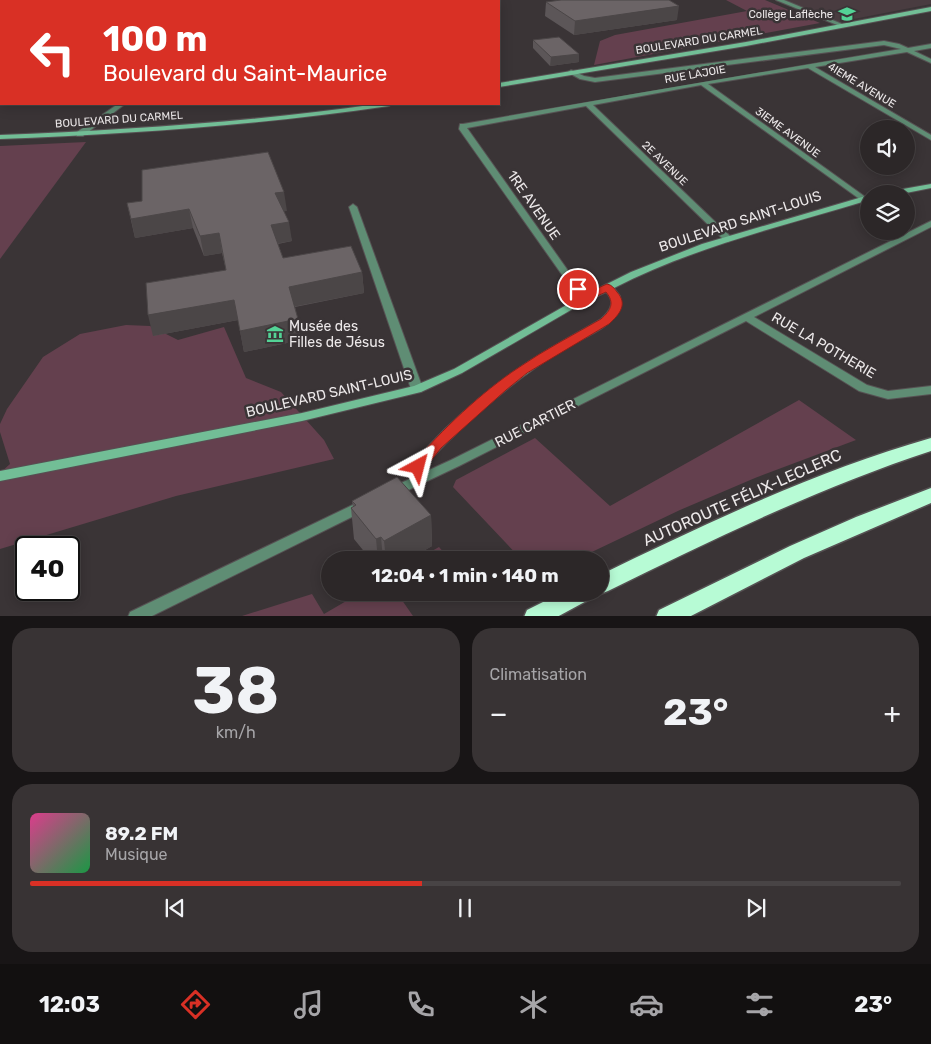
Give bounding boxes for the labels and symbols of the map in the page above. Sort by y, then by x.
school or university icon: Collège Laflèche [837,4,857,24]
place label: Collège Laflèche [749,8,833,21]
street label: BOULEVARD DU CARMEL [635,24,763,57]
street label: 4IEME AVENUE [825,60,898,111]
street label: RUE LAJOIE [664,63,727,86]
street label: 3IEME AVENUE [753,105,823,160]
street label: BOULEVARD DU CARMEL [55,109,183,130]
street label: 2E AVENUE [639,138,690,188]
street label: 1RE AVENUE [503,167,564,243]
street label: BOULEVARD SAINT-LOUIS [657,187,824,256]
pin [557,268,599,310]
street label: RUE LA POTHERIE [769,309,879,382]
place label: Musée des Filles de Jésus [289,318,385,351]
museum icon: Musée des Filles de Jésus [265,324,285,344]
street label: BOULEVARD SAINT-LOUIS [244,366,414,421]
street label: RUE CARTIER [492,396,578,451]
position arrow [391,440,443,492]
street label: AUTOROUTE FÉLIX-LECLERC [640,445,844,550]
speed limit sign: 40 [15,536,80,601]

